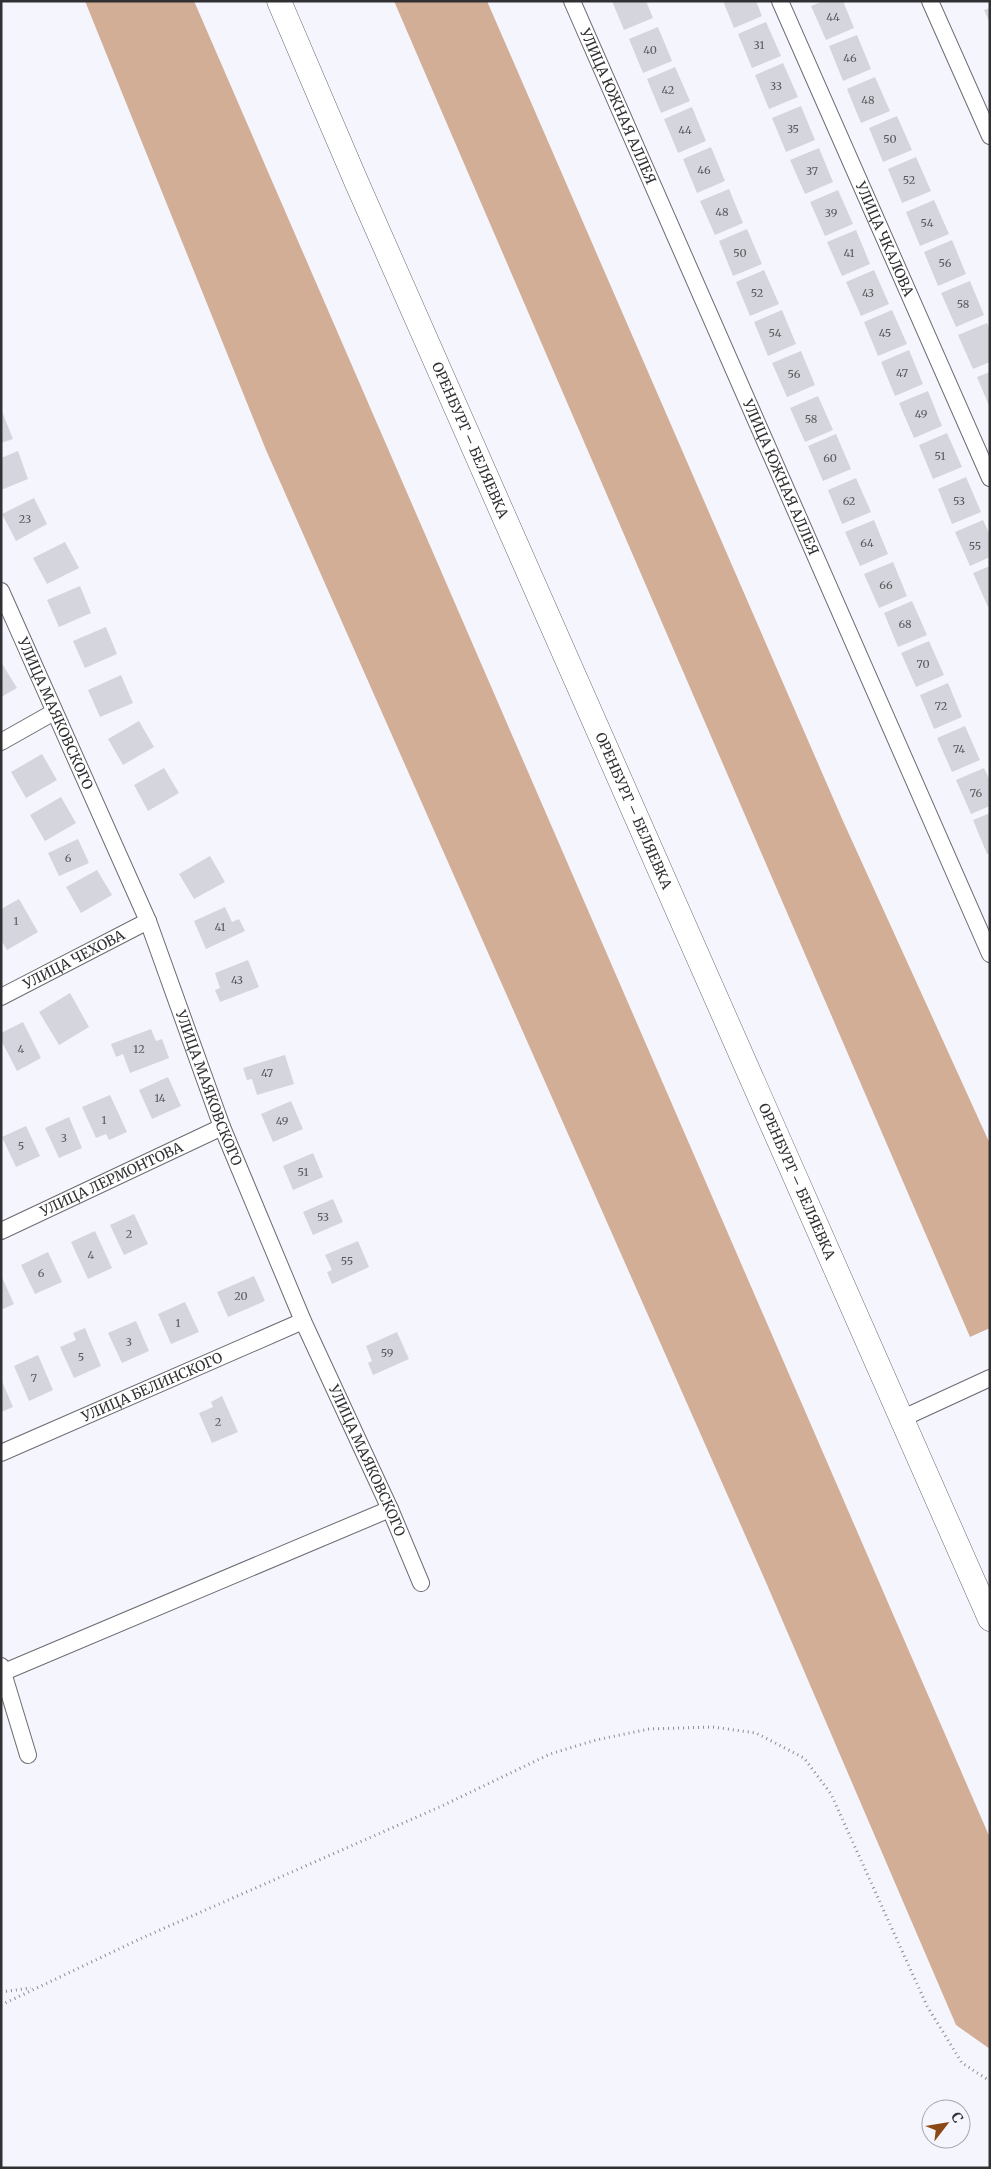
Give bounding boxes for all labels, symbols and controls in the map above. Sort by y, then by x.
house number: 44 [826,10,840,24]
street label: УЛИЦА ЮЖНАЯ АЛЛЕЯ [576,25,660,187]
house number: 31 [754,38,764,52]
house number: 40 [643,43,657,57]
house number: 46 [843,51,857,65]
house number: 33 [770,79,782,93]
house number: 42 [662,83,674,97]
house number: 48 [861,93,875,107]
house number: 35 [787,122,799,136]
house number: 44 [678,123,692,137]
house number: 50 [883,132,897,146]
house number: 46 [697,163,711,177]
house number: 37 [806,164,818,178]
house number: 52 [903,173,915,187]
street label: УЛИЦА ЧКАЛОВА [851,178,918,299]
house number: 48 [715,205,729,219]
house number: 39 [825,206,838,220]
house number: 54 [921,216,934,230]
house number: 50 [733,246,747,260]
house number: 41 [844,246,854,260]
house number: 56 [939,256,952,270]
house number: 52 [751,286,763,300]
house number: 43 [862,286,874,300]
house number: 58 [957,297,970,311]
house number: 54 [769,326,782,340]
house number: 45 [879,326,891,340]
street label: ОРЕНБУРГ – БЕЛЯЕВКА [428,359,513,521]
house number: 47 [896,366,908,380]
house number: 56 [788,367,801,381]
street label: УЛИЦА ЮЖНАЯ АЛЛЕЯ [738,396,823,558]
house number: 49 [915,407,928,421]
house number: 58 [805,412,818,426]
house number: 51 [935,449,945,463]
house number: 60 [823,451,837,465]
house number: 62 [843,494,855,508]
house number: 53 [953,494,965,508]
house number: 23 [19,512,31,526]
house number: 64 [860,536,874,550]
house number: 55 [969,539,981,553]
house number: 66 [879,578,893,592]
house number: 68 [898,617,912,631]
street label: УЛИЦА МАЯКОВСКОГО [13,634,97,792]
house number: 70 [916,657,930,671]
house number: 72 [935,699,947,713]
street label: ОРЕНБУРГ – БЕЛЯЕВКА [591,730,676,892]
house number: 74 [953,742,965,756]
house number: 76 [970,786,982,800]
house number: 6 [65,851,72,865]
house number: 1 [14,914,19,928]
house number: 41 [215,920,225,934]
street label: УЛИЦА ЧЕХОВА [19,926,128,993]
house number: 43 [231,973,243,987]
street label: УЛИЦА МАЯКОВСКОГО [171,1007,246,1168]
house number: 4 [18,1042,25,1056]
house number: 12 [133,1042,145,1056]
house number: 47 [261,1066,273,1080]
house number: 14 [154,1091,166,1105]
street label: ОРЕНБУРГ – БЕЛЯЕВКА [755,1100,839,1262]
house number: 1 [102,1113,107,1127]
house number: 49 [276,1114,289,1128]
house number: 3 [61,1131,67,1145]
street label: УЛИЦА ЛЕРМОНТОВА [36,1138,186,1221]
house number: 5 [18,1139,24,1153]
house number: 51 [298,1165,308,1179]
house number: 53 [317,1210,329,1224]
house number: 2 [126,1227,132,1241]
house number: 4 [88,1248,95,1262]
house number: 55 [341,1254,353,1268]
house number: 6 [38,1266,45,1280]
house number: 20 [234,1289,248,1303]
house number: 1 [176,1316,181,1330]
house number: 3 [126,1335,132,1349]
house number: 59 [381,1346,394,1360]
street label: УЛИЦА БЕЛИНСКОГО [78,1348,225,1426]
house number: 5 [78,1350,84,1364]
house number: 7 [31,1371,37,1385]
street label: УЛИЦА МАЯКОВСКОГО [324,1381,409,1539]
house number: 2 [215,1415,221,1429]
north arrow [921,2099,971,2149]
text: С [947,2109,967,2126]

